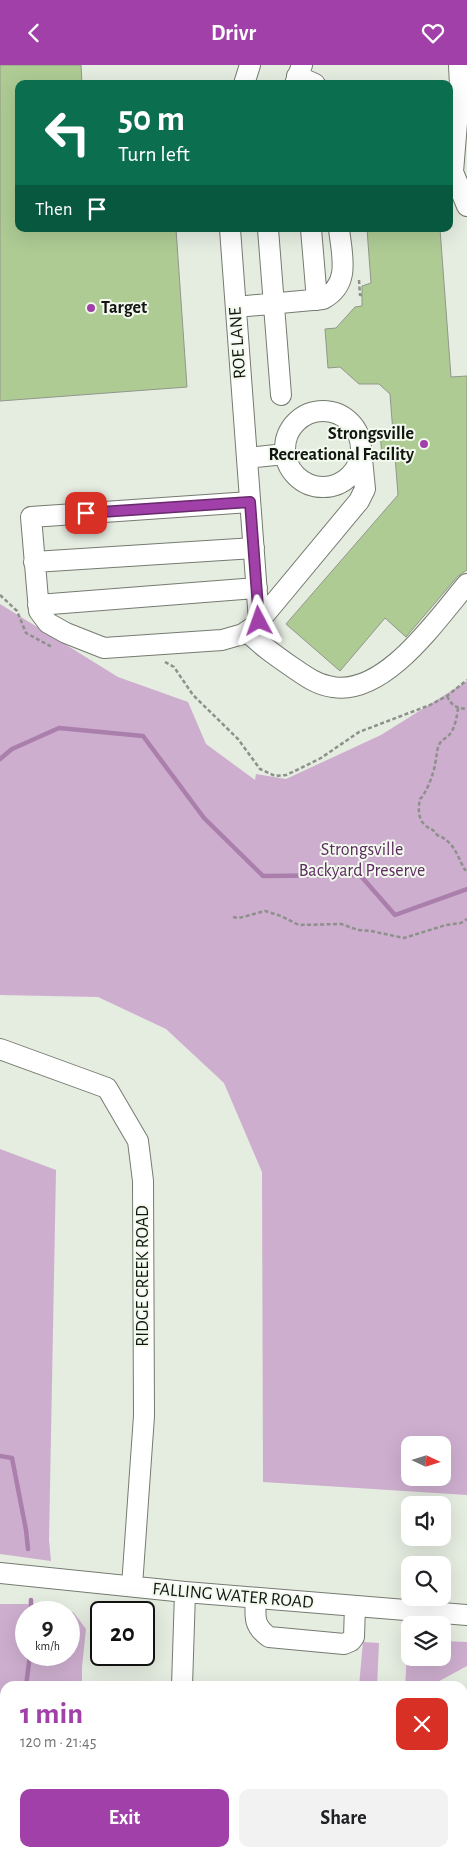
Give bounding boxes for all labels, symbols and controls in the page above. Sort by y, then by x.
icon: back [20,19,48,47]
icon: heart [419,19,447,47]
text: Drivr [211,22,256,44]
icon: left [35,100,100,165]
text: 50 m [118,102,185,137]
text: Turn left [118,143,190,165]
icon: arrive [83,195,111,223]
text: Then [35,200,73,219]
place label: Target [101,299,147,317]
marker: Target [85,302,97,314]
street label: ROE LANE [226,306,249,379]
place label: Strongsville Recreational Facility [268,425,415,464]
marker: Strongsville Recreational Facility [418,438,430,450]
pin [65,492,107,534]
icon: arrive [72,499,100,527]
position arrow [232,594,284,646]
park label: Strongsville Backyard Preserve [299,841,425,880]
street label: RIDGE CREEK ROAD [134,1205,152,1347]
north arrow [401,1436,451,1486]
map controls [401,1436,451,1666]
button: sound [401,1496,451,1546]
button: search [401,1556,451,1606]
street label: FALLING WATER ROAD [152,1580,314,1612]
speed limit sign: 20 [90,1601,155,1666]
text: 9 [41,1615,54,1640]
button: layers [401,1616,451,1666]
text: km/h [35,1640,60,1652]
button: close [396,1698,448,1750]
text: 1 min [20,1699,83,1729]
text: 120 m · 21:45 [20,1734,96,1750]
button: Exit [20,1789,229,1847]
button: Share [239,1789,448,1847]

